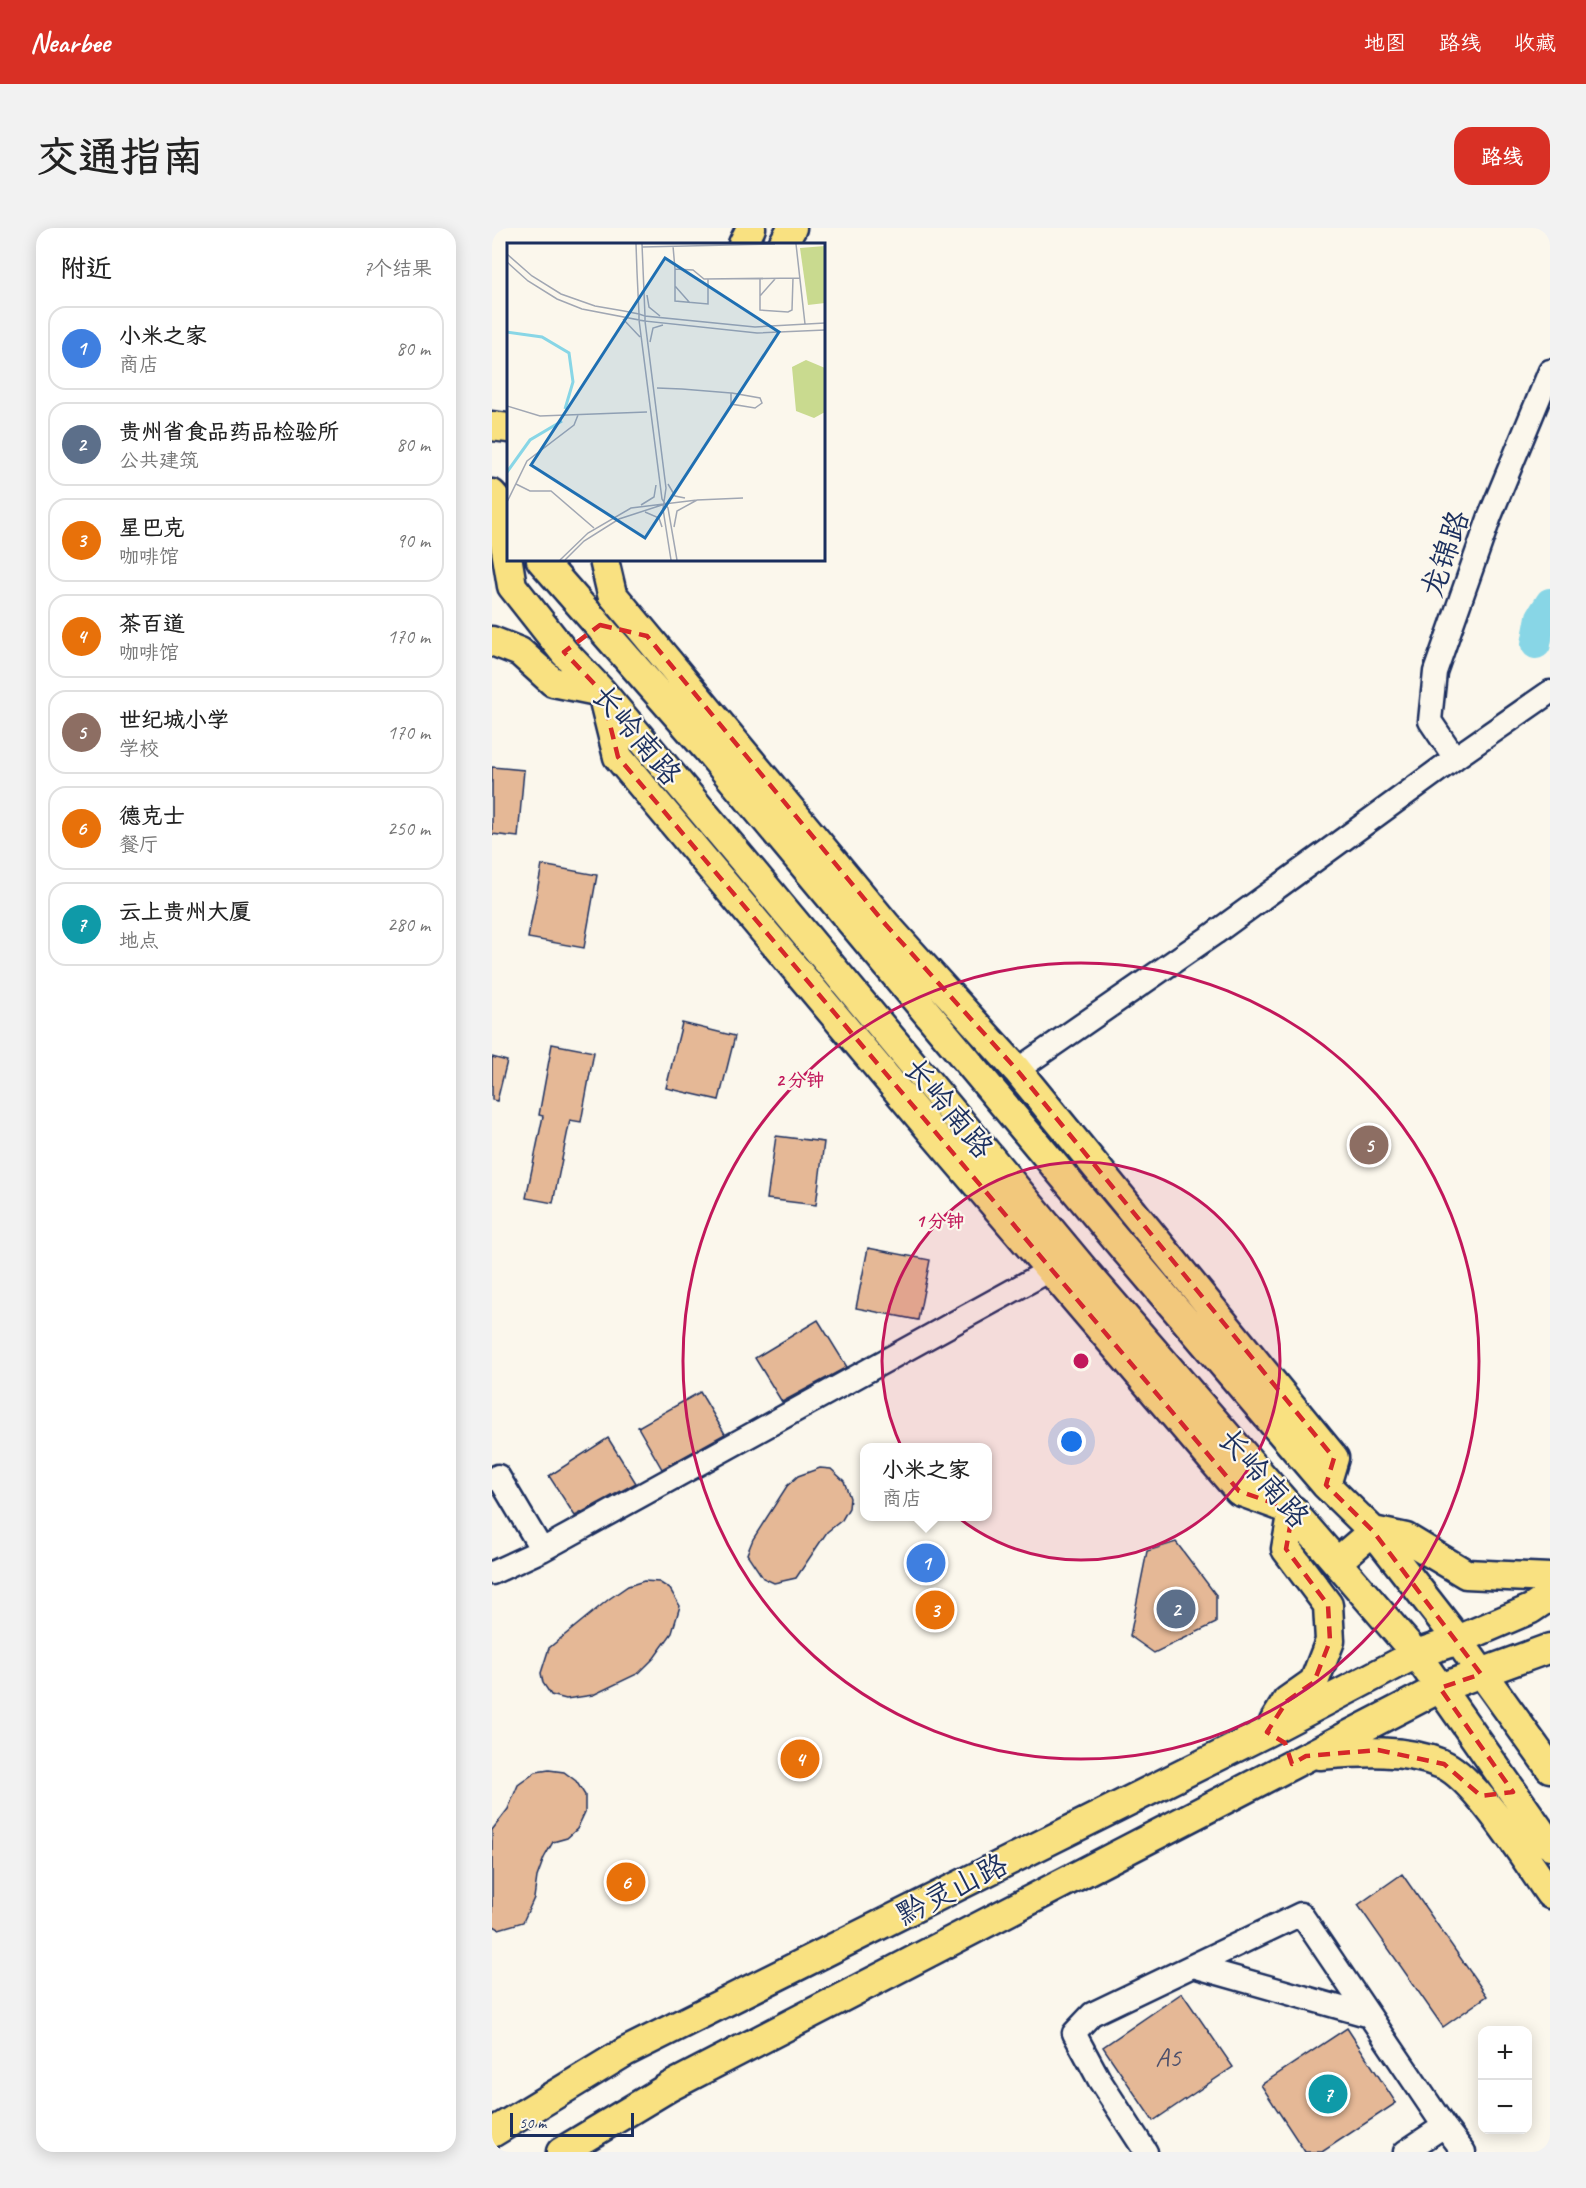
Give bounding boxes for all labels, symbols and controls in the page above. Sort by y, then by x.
text: Nearbee [30,25,110,60]
text: 地图 [1364,30,1406,56]
text: 路线 [1439,30,1481,56]
text: 收藏 [1514,30,1556,56]
button: 路线 [1454,127,1550,185]
text: 交通指南 [36,131,204,184]
inset map [507,243,825,561]
text: 附近 [60,252,112,285]
text: 7个结果 [363,256,432,281]
text: 小米之家 [119,322,207,350]
text: 1 [77,336,86,361]
text: 80 m [396,336,430,361]
text: 商店 [119,352,159,377]
text: 贵州省食品药品检验所 [119,418,339,446]
text: 2 [77,432,86,457]
text: 80 m [396,432,430,457]
text: 公共建筑 [119,448,199,473]
street label: 龙锦路 [1412,505,1478,603]
text: 星巴克 [119,514,185,542]
text: 3 [77,528,86,553]
text: 90 m [396,528,430,553]
text: 咖啡馆 [119,544,179,569]
text: 茶百道 [119,610,185,638]
text: 4 [77,624,86,649]
text: 170 m [387,624,430,649]
text: 咖啡馆 [119,640,179,665]
street label: 长岭南路 [584,677,690,793]
text: 世纪城小学 [119,706,229,734]
text: 5 [77,720,86,745]
text: 170 m [387,720,430,745]
text: 学校 [119,736,159,761]
text: 德克士 [119,802,185,830]
text: 6 [77,816,86,841]
text: 250 m [387,816,430,841]
text: 餐厅 [119,832,159,857]
text: 云上贵州大厦 [119,898,251,926]
text: 7 [77,912,86,937]
text: 280 m [387,912,430,937]
text: 地点 [119,928,159,953]
street label: 长岭南路 [896,1050,1002,1166]
text: 2 分钟 [776,1069,824,1091]
pin: 5 [1350,1122,1388,1168]
text: 1 分钟 [916,1210,964,1232]
centre of rings [1071,1351,1091,1371]
street label: 长岭南路 [1210,1420,1318,1536]
your location [1057,1427,1086,1456]
popup [860,1443,992,1521]
text: 小米之家 [882,1456,970,1484]
text: 商店 [882,1486,922,1511]
pin: 1 [906,1540,946,1586]
pin: 2 [1156,1586,1196,1632]
pin: 3 [916,1588,954,1632]
pin: 4 [780,1736,820,1781]
street label: 黔灵山路 [890,1845,1014,1933]
pin: 6 [606,1860,646,1904]
map controls [1478,2026,1532,2134]
button: + [1478,2026,1532,2080]
house number: A5 [1155,2040,1183,2074]
pin: 7 [1308,2072,1348,2116]
button: − [1478,2080,1532,2134]
scale bar [510,2110,634,2138]
text: 50 m [519,2113,546,2133]

